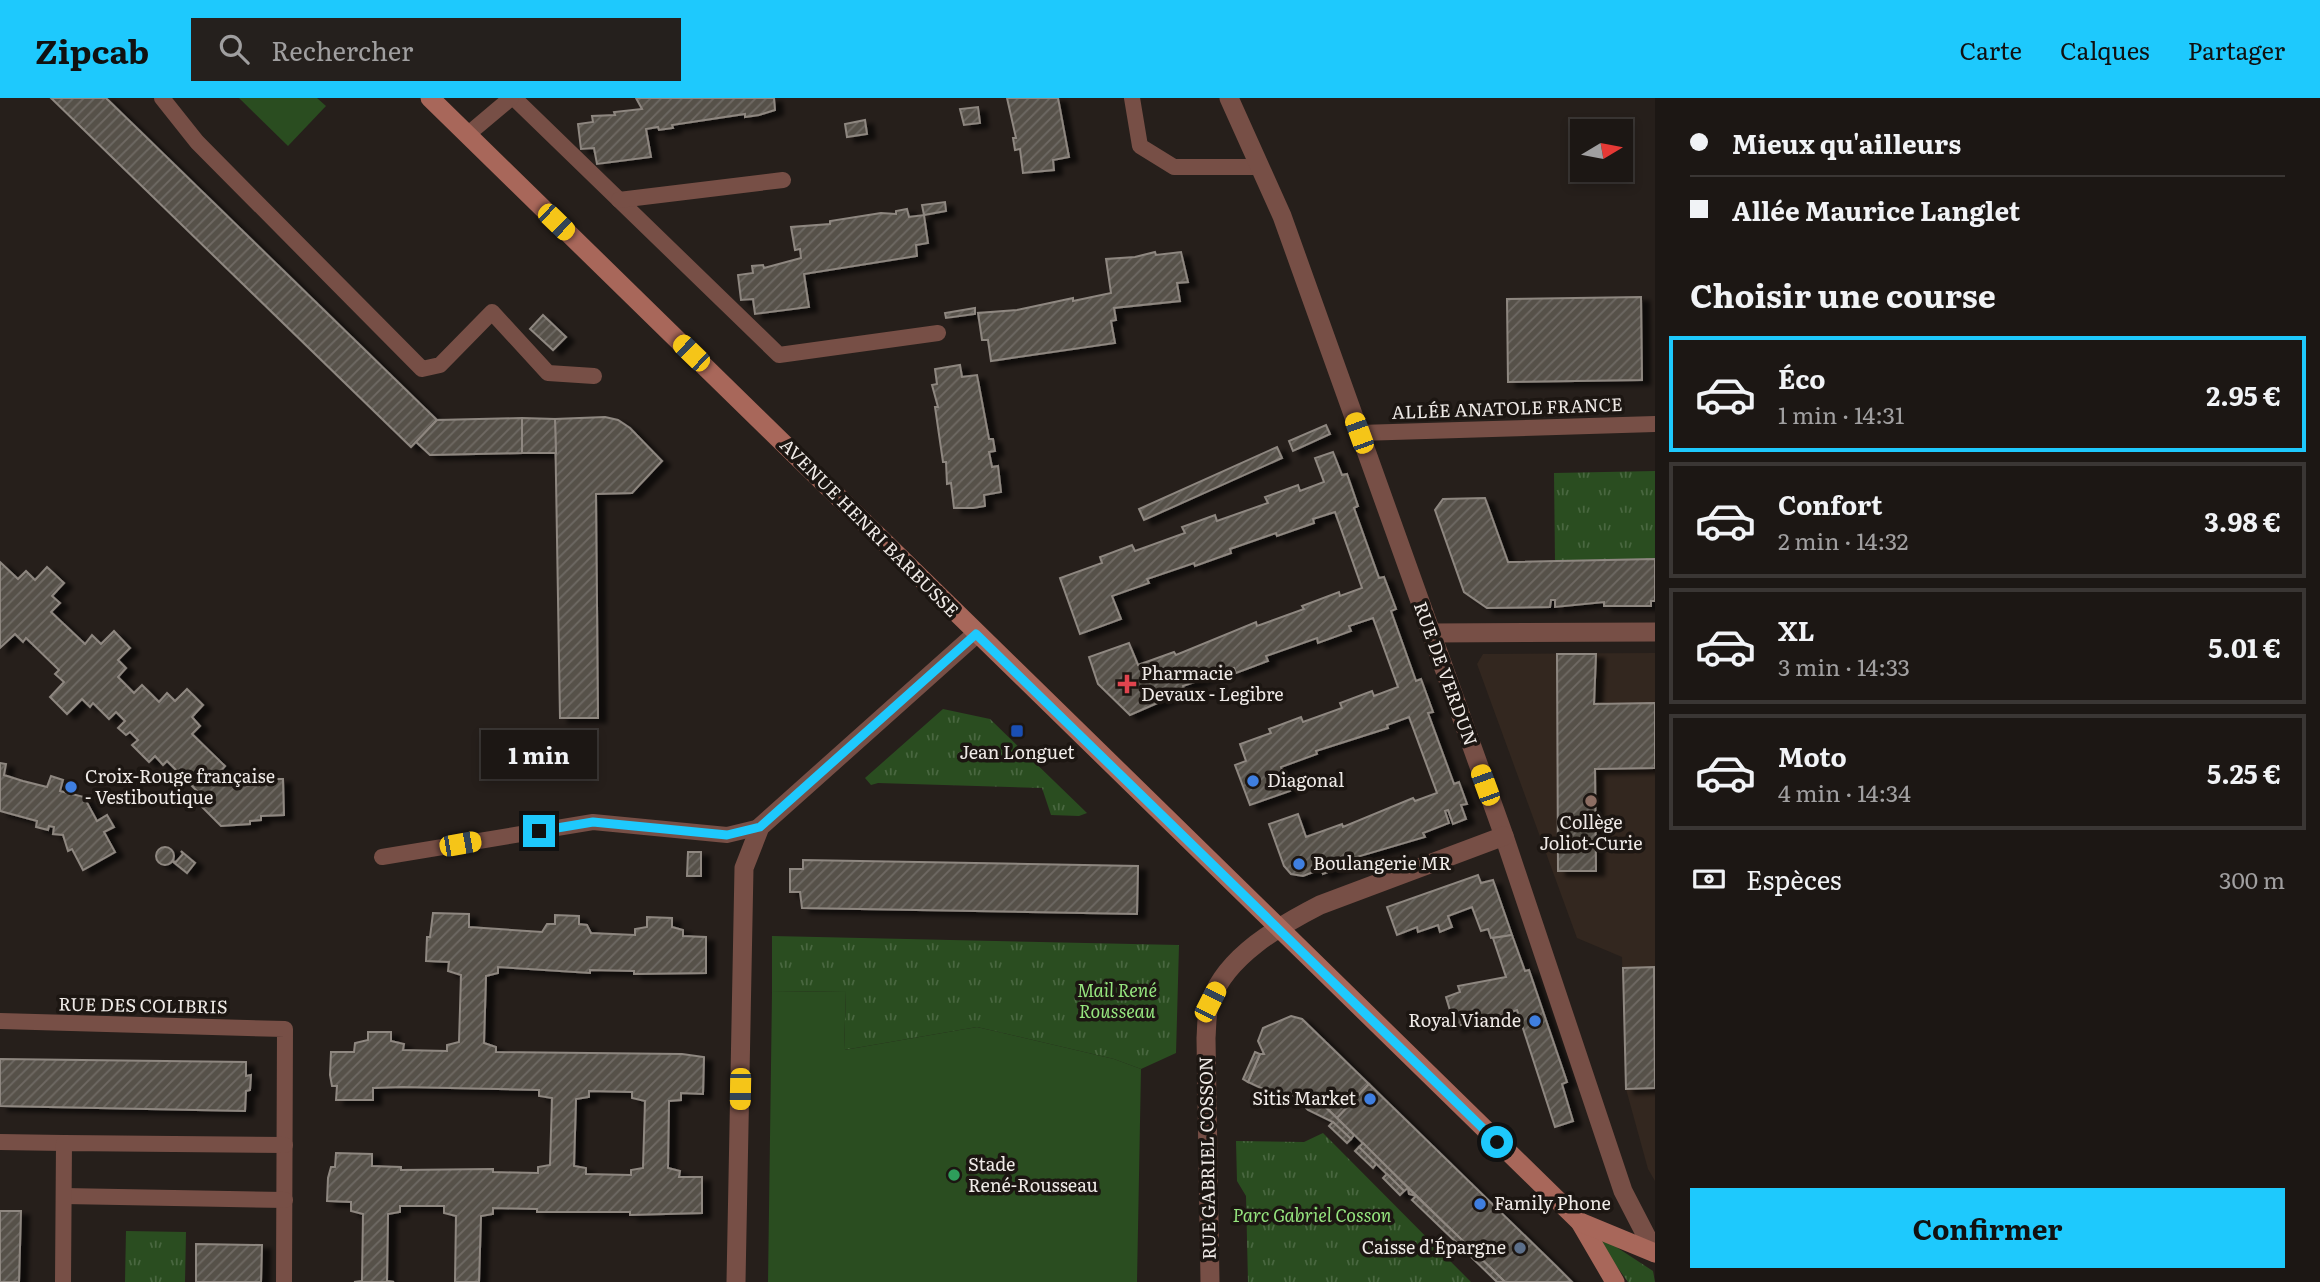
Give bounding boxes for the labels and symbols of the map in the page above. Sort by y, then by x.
north arrow [1570,119,1633,182]
car [534,200,579,244]
car [669,331,714,375]
street label: ALLÉE ANATOLE FRANCE [1391,390,1623,425]
car [1342,410,1377,456]
street label: AVENUE HENRI BARBUSSE [774,431,966,623]
street label: RUE DE VERDUN [1408,598,1485,749]
place label: Pharmacie Devaux - Legibre [1141,659,1284,707]
marker: Pharmacie Devaux - Legibre [1119,676,1135,692]
marker: Jean Longuet [1009,723,1025,739]
callout: 1 min [481,730,597,778]
place label: Jean Longuet [959,738,1075,765]
place label: Croix-Rouge française - Vestiboutique [85,762,275,810]
car [1468,762,1503,808]
place label: Diagonal [1267,766,1344,793]
marker: Diagonal [1245,773,1261,789]
marker: Croix-Rouge française - Vestiboutique [63,779,79,795]
marker: Collège Joliot-Curie [1583,793,1599,809]
place label: Collège Joliot-Curie [1539,808,1643,856]
route end [523,815,555,847]
car [438,830,483,858]
place label: Boulangerie MR [1313,849,1452,876]
marker: Boulangerie MR [1291,856,1307,872]
park label: Mail René Rousseau [1077,976,1157,1024]
car [1192,979,1229,1025]
street label: RUE DES COLIBRIS [58,990,228,1019]
place label: Royal Viande [1408,1006,1521,1033]
marker: Royal Viande [1527,1013,1543,1029]
street label: RUE GABRIEL COSSON [1191,1056,1222,1260]
car [730,1068,751,1110]
place label: Sitis Market [1252,1084,1357,1111]
marker: Sitis Market [1362,1091,1378,1107]
route start [1481,1126,1513,1158]
place label: Stade René-Rousseau [968,1150,1098,1198]
marker: Stade René-Rousseau [946,1167,962,1183]
place label: Family Phone [1494,1189,1611,1216]
marker: Family Phone [1472,1196,1488,1212]
park label: Parc Gabriel Cosson [1232,1201,1392,1228]
place label: Caisse d'Épargne [1362,1233,1506,1260]
marker: Caisse d'Épargne [1512,1240,1528,1256]

